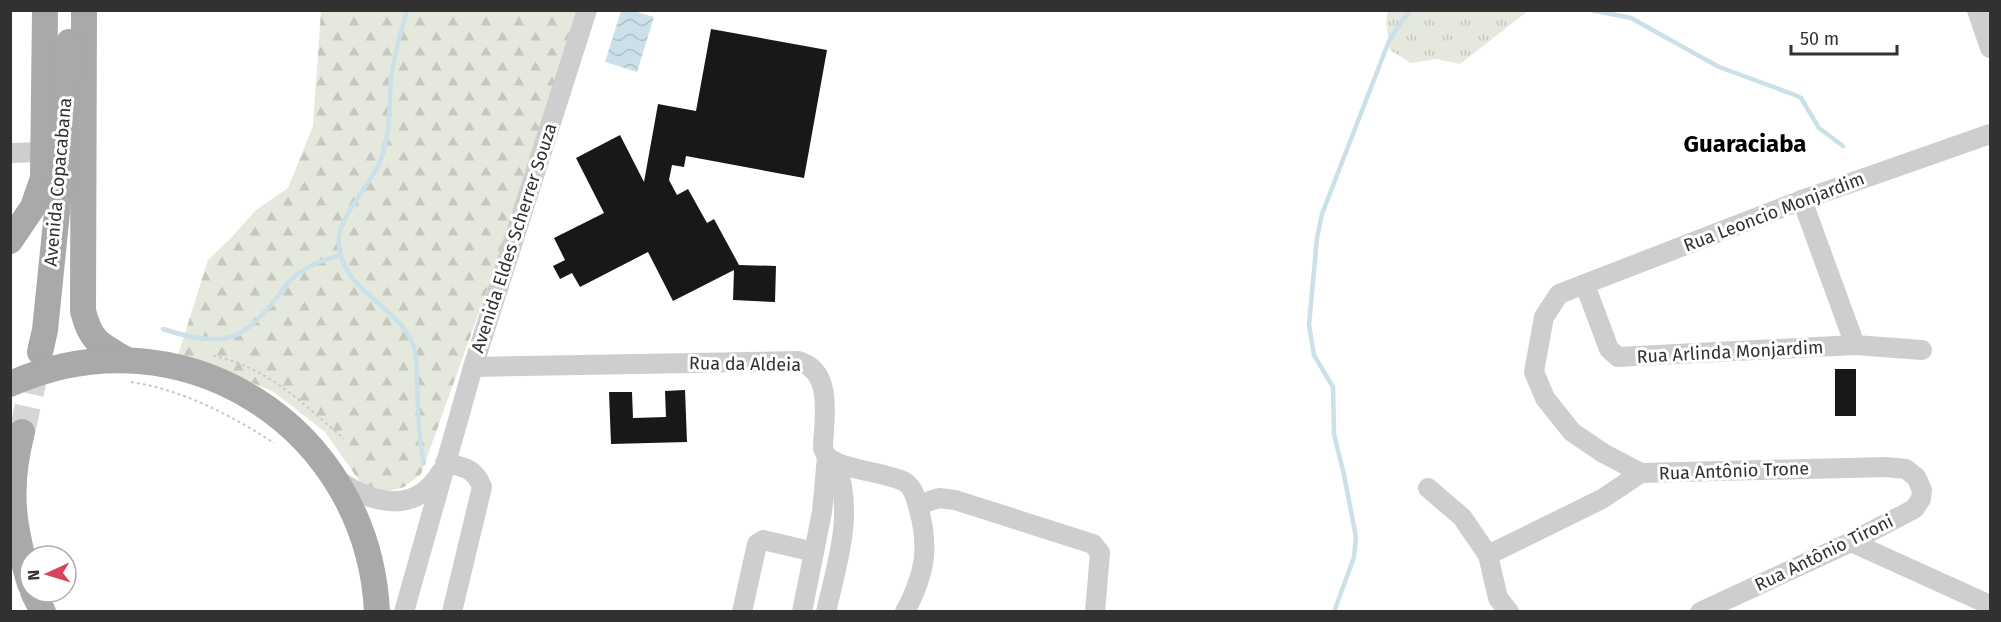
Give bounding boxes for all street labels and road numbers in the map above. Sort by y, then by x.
street label: Avenida Copacabana [40,97,76,267]
street label: Avenida Eldes Scherrer Souza [466,120,562,356]
street label: Rua Leoncio Monjardim [1681,167,1867,257]
street label: Rua Arlinda Monjardim [1636,336,1824,368]
street label: Rua da Aldeia [689,352,801,376]
street label: Rua Antônio Trone [1658,457,1810,485]
street label: Rua Antônio Tironi [1751,510,1897,596]

